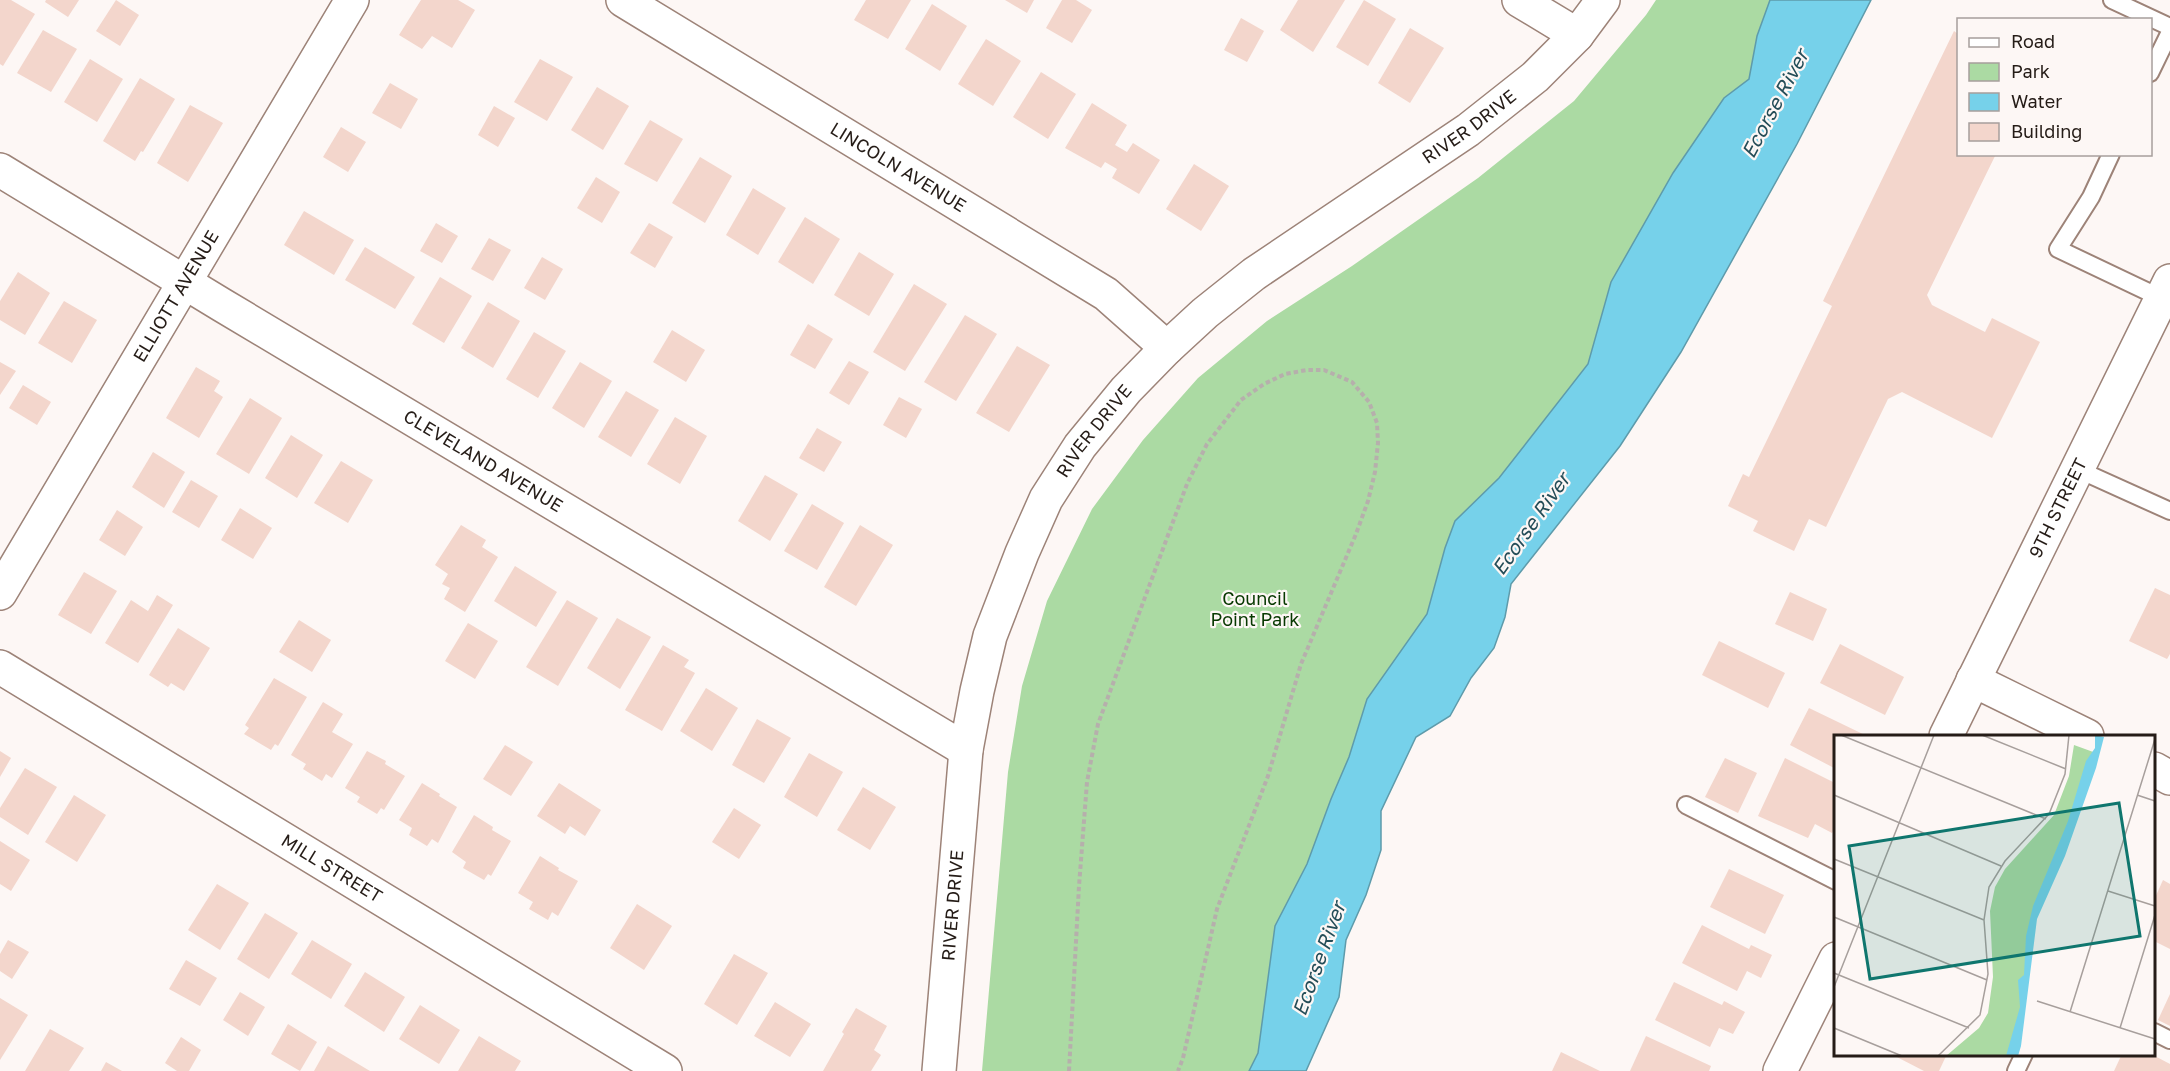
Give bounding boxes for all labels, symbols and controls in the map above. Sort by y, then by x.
legend [1957,18,2152,156]
text: Road [2011,30,2055,52]
water label: Ecorse River [1736,43,1814,162]
text: Park [2011,60,2050,82]
street label: RIVER DRIVE [1418,84,1520,168]
text: Water [2011,90,2062,112]
street label: LINCOLN AVENUE [827,117,970,216]
text: Building [2011,120,2082,142]
street label: ELLIOTT AVENUE [128,226,223,366]
street label: RIVER DRIVE [1051,380,1136,481]
street label: CLEVELAND AVENUE [400,404,567,516]
street label: 9TH STREET [2023,454,2091,561]
water label: Ecorse River [1486,465,1576,579]
park label: Council Point Park [1211,587,1299,630]
inset map [1834,735,2155,1056]
street label: MILL STREET [278,829,387,907]
street label: RIVER DRIVE [936,849,968,962]
water label: Ecorse River [1286,896,1351,1019]

